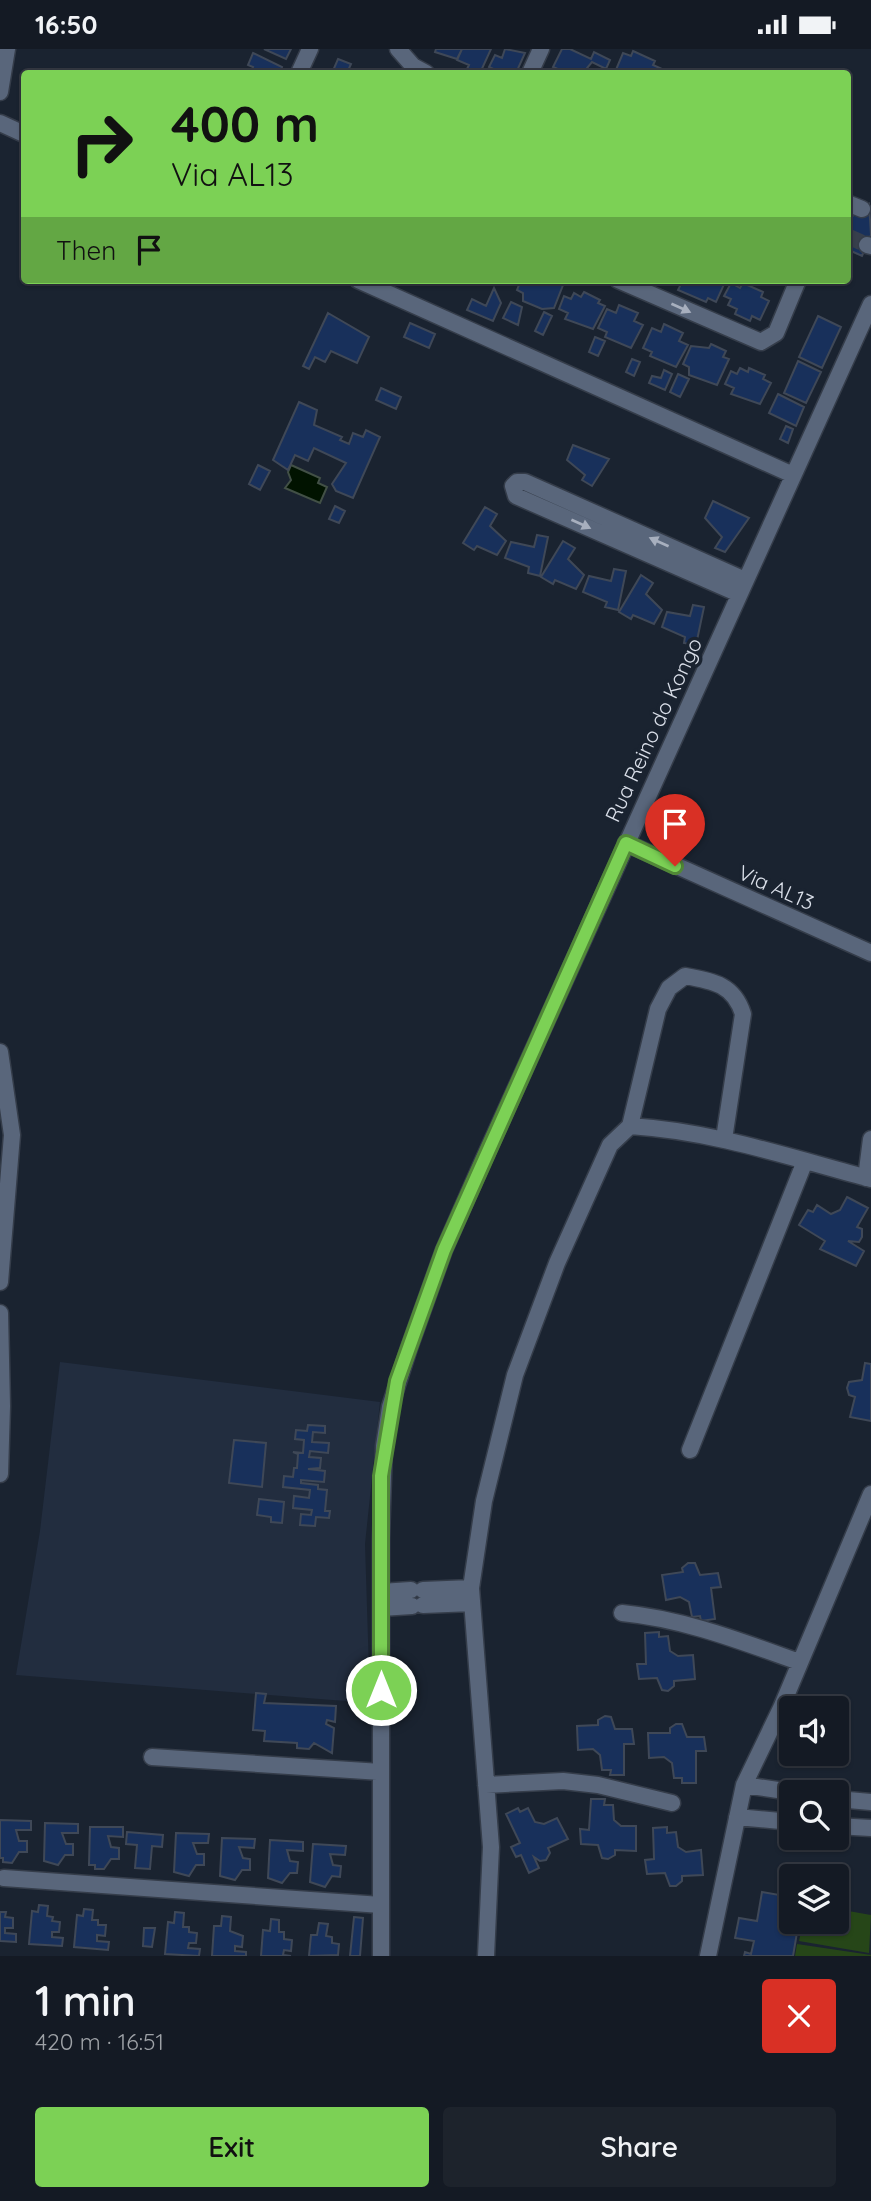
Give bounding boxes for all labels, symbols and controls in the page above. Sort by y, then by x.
text: 16:50 [35,8,98,41]
text: 400 m [171,93,319,154]
icon: right [56,98,147,189]
text: Via AL13 [171,154,294,194]
icon: arrive [130,231,168,269]
text: Then [56,234,116,267]
one-way arrow [670,303,691,314]
one-way arrow [571,518,591,530]
one-way arrow [649,536,669,548]
street label: Rua Reino do Kongo [599,633,707,826]
pin [645,794,705,866]
icon: arrive [656,805,694,843]
street label: Via AL13 [734,859,818,915]
position arrow [344,1653,418,1727]
map controls [779,1696,849,1934]
button: sound [779,1696,849,1766]
button: search [779,1780,849,1850]
button: layers [779,1864,849,1934]
text: 1 min [35,1974,136,2027]
button: close [762,1979,836,2053]
text: 420 m · 16:51 [35,2027,164,2056]
button: Exit [35,2107,429,2187]
button: Share [443,2107,836,2187]

